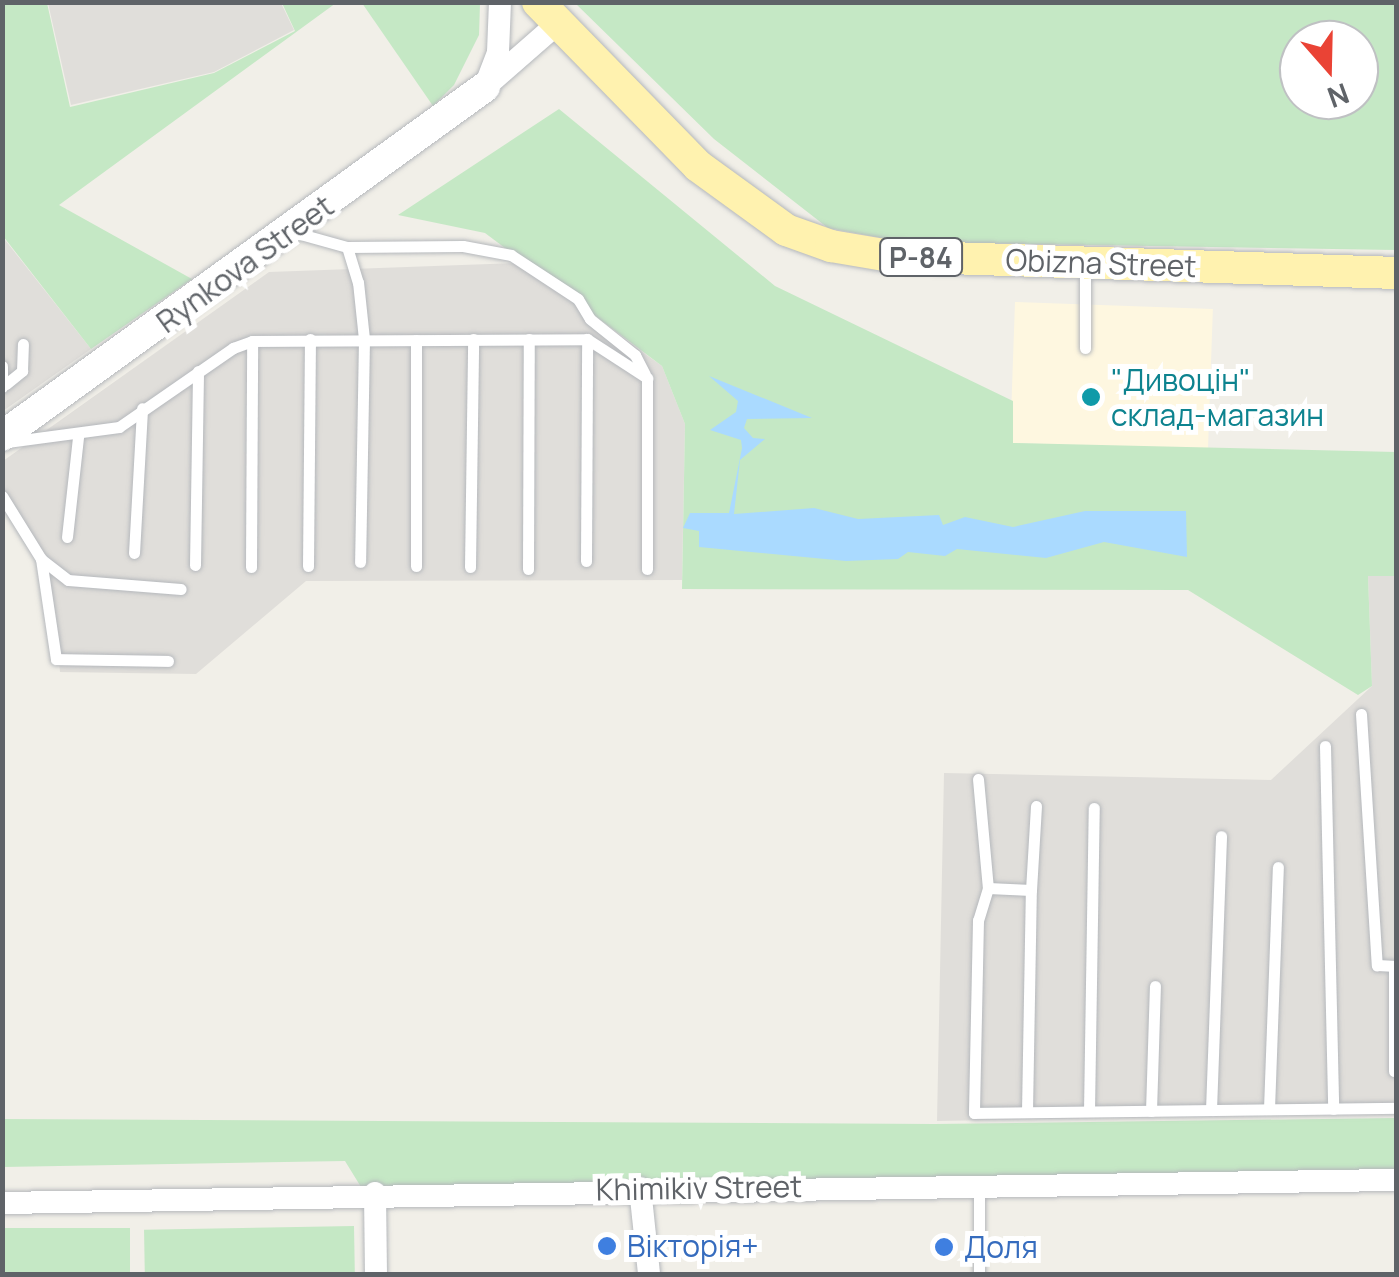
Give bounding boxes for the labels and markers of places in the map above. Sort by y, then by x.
place label: "Дивоцін" склад-магазин [1111,362,1324,432]
marker: "Дивоцін" склад-магазин [1080,386,1102,408]
place label: Вікторія+ [627,1228,759,1264]
place label: Доля [964,1229,1038,1265]
marker: Вікторія+ [596,1235,618,1257]
marker: Доля [933,1236,955,1258]

